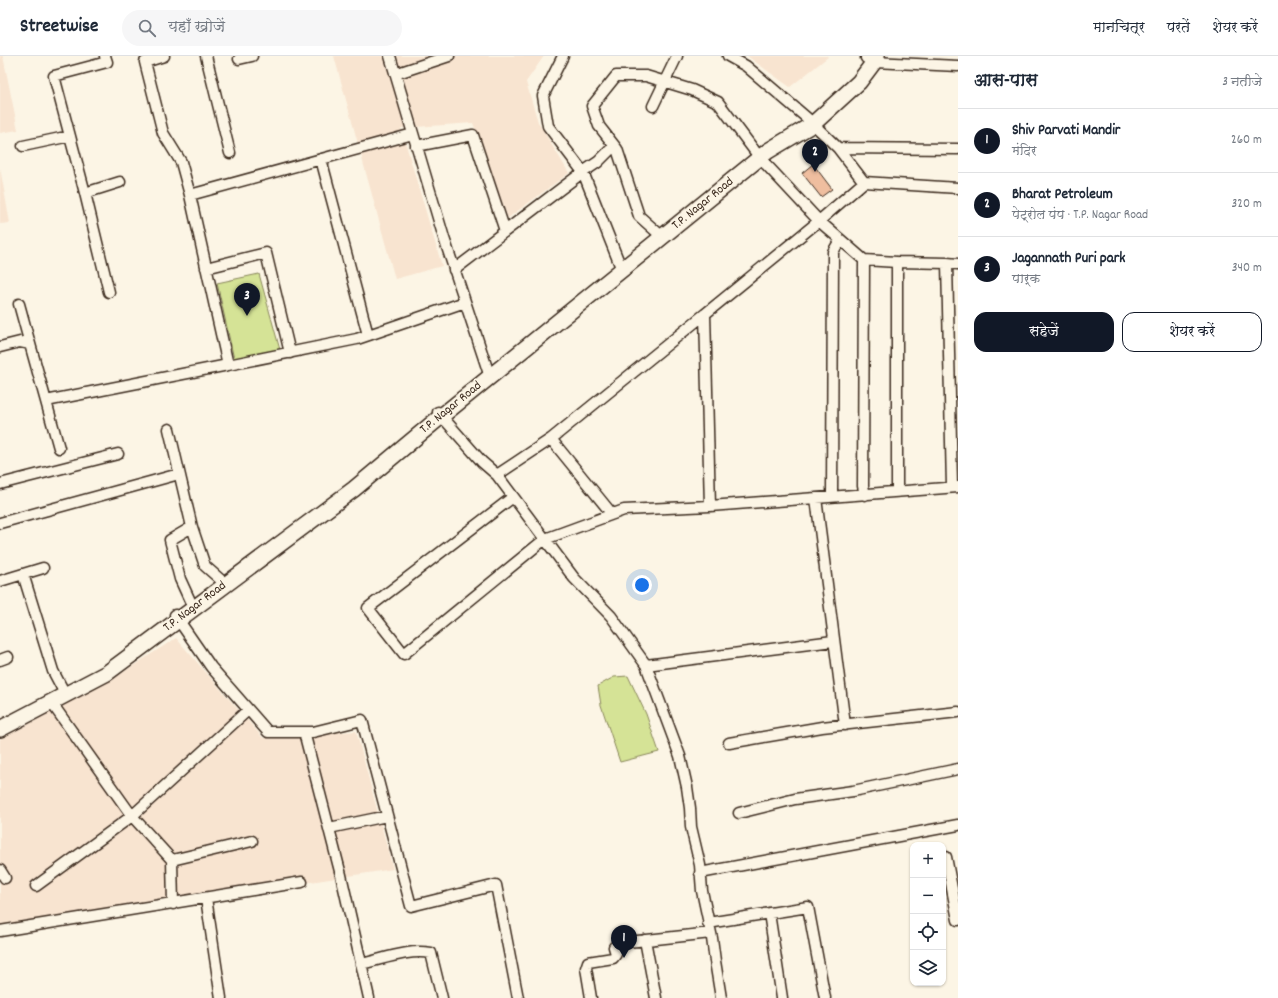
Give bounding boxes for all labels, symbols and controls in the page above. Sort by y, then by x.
search box [122,10,402,46]
text: Streetwise [20,14,98,41]
icon: search [136,17,158,39]
text: यहाँ खोजें [168,17,225,39]
text: मानचित्र [1093,18,1145,38]
text: परतें [1167,18,1190,38]
text: शेयर करें [1212,18,1258,38]
text: आस-पास [974,70,1038,94]
text: 3 नतीजे [1222,73,1262,92]
text: Shiv Parvati Mandir [1012,120,1120,142]
text: 1 [986,131,988,150]
text: 260 m [1231,131,1262,150]
pin: 2 [802,139,828,172]
text: मंदिर [1012,142,1037,161]
street label: T.P. Nagar Road [668,173,738,235]
text: Bharat Petroleum [1012,184,1113,206]
text: 2 [984,195,990,214]
text: 320 m [1232,195,1262,214]
text: पेट्रोल पंप · T.P. Nagar Road [1012,206,1148,225]
text: Jagannath Puri park [1012,248,1126,270]
text: 3 [984,259,990,278]
text: 340 m [1232,259,1262,278]
text: पार्क [1012,270,1040,289]
pin: 3 [234,283,260,316]
button: सहेजें [974,312,1114,352]
button: शेयर करें [1122,312,1262,352]
street label: T.P. Nagar Road [416,377,486,439]
your location [632,575,652,595]
street label: T.P. Nagar Road [159,577,231,637]
map controls [910,842,946,986]
button: + [910,842,946,878]
button: − [910,878,946,914]
button: locate [910,914,946,950]
pin: 1 [611,925,637,958]
button: layers [910,950,946,986]

